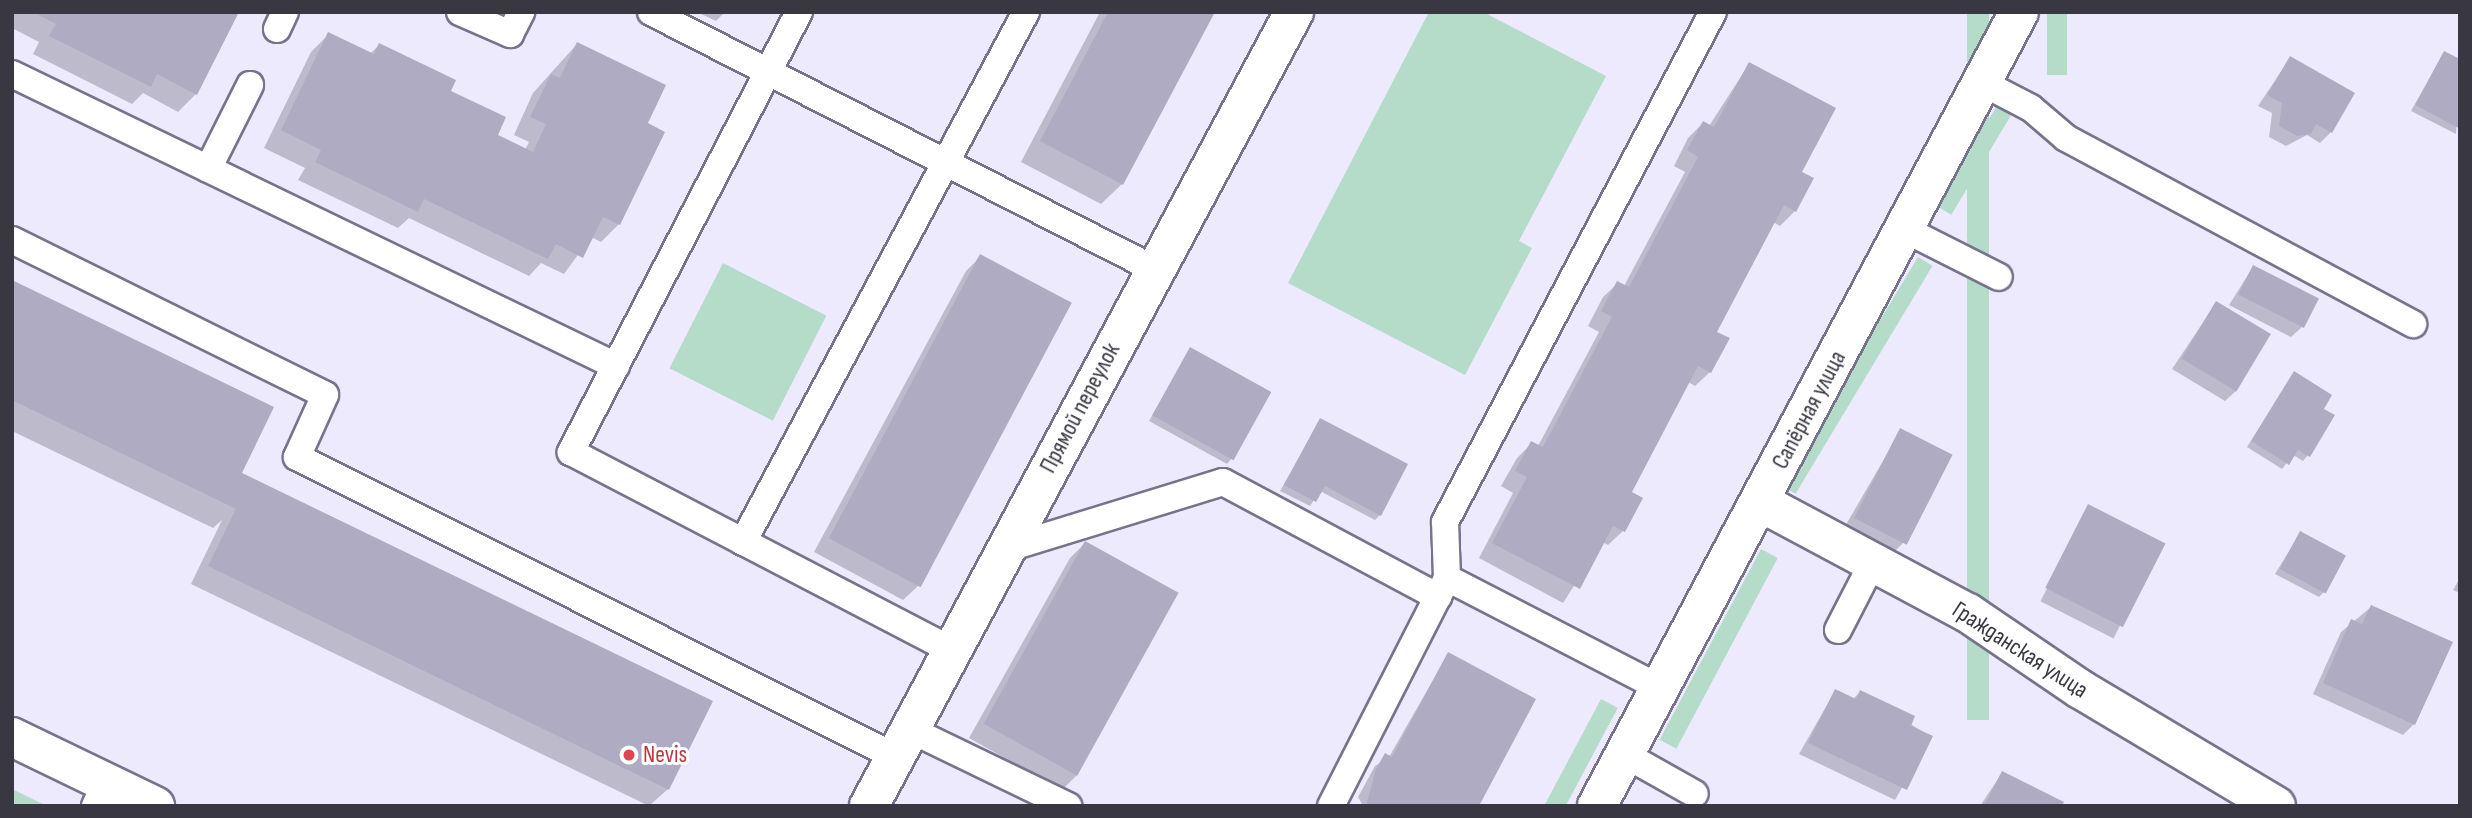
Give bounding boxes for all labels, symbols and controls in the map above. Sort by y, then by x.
street label: Прямой переулок [1034,338,1126,478]
street label: Сапёрная улица [1766,346,1852,474]
street label: Гражданская улица [1947,595,2093,705]
place label: Nevis [643,741,687,769]
marker: Nevis [621,747,637,763]

